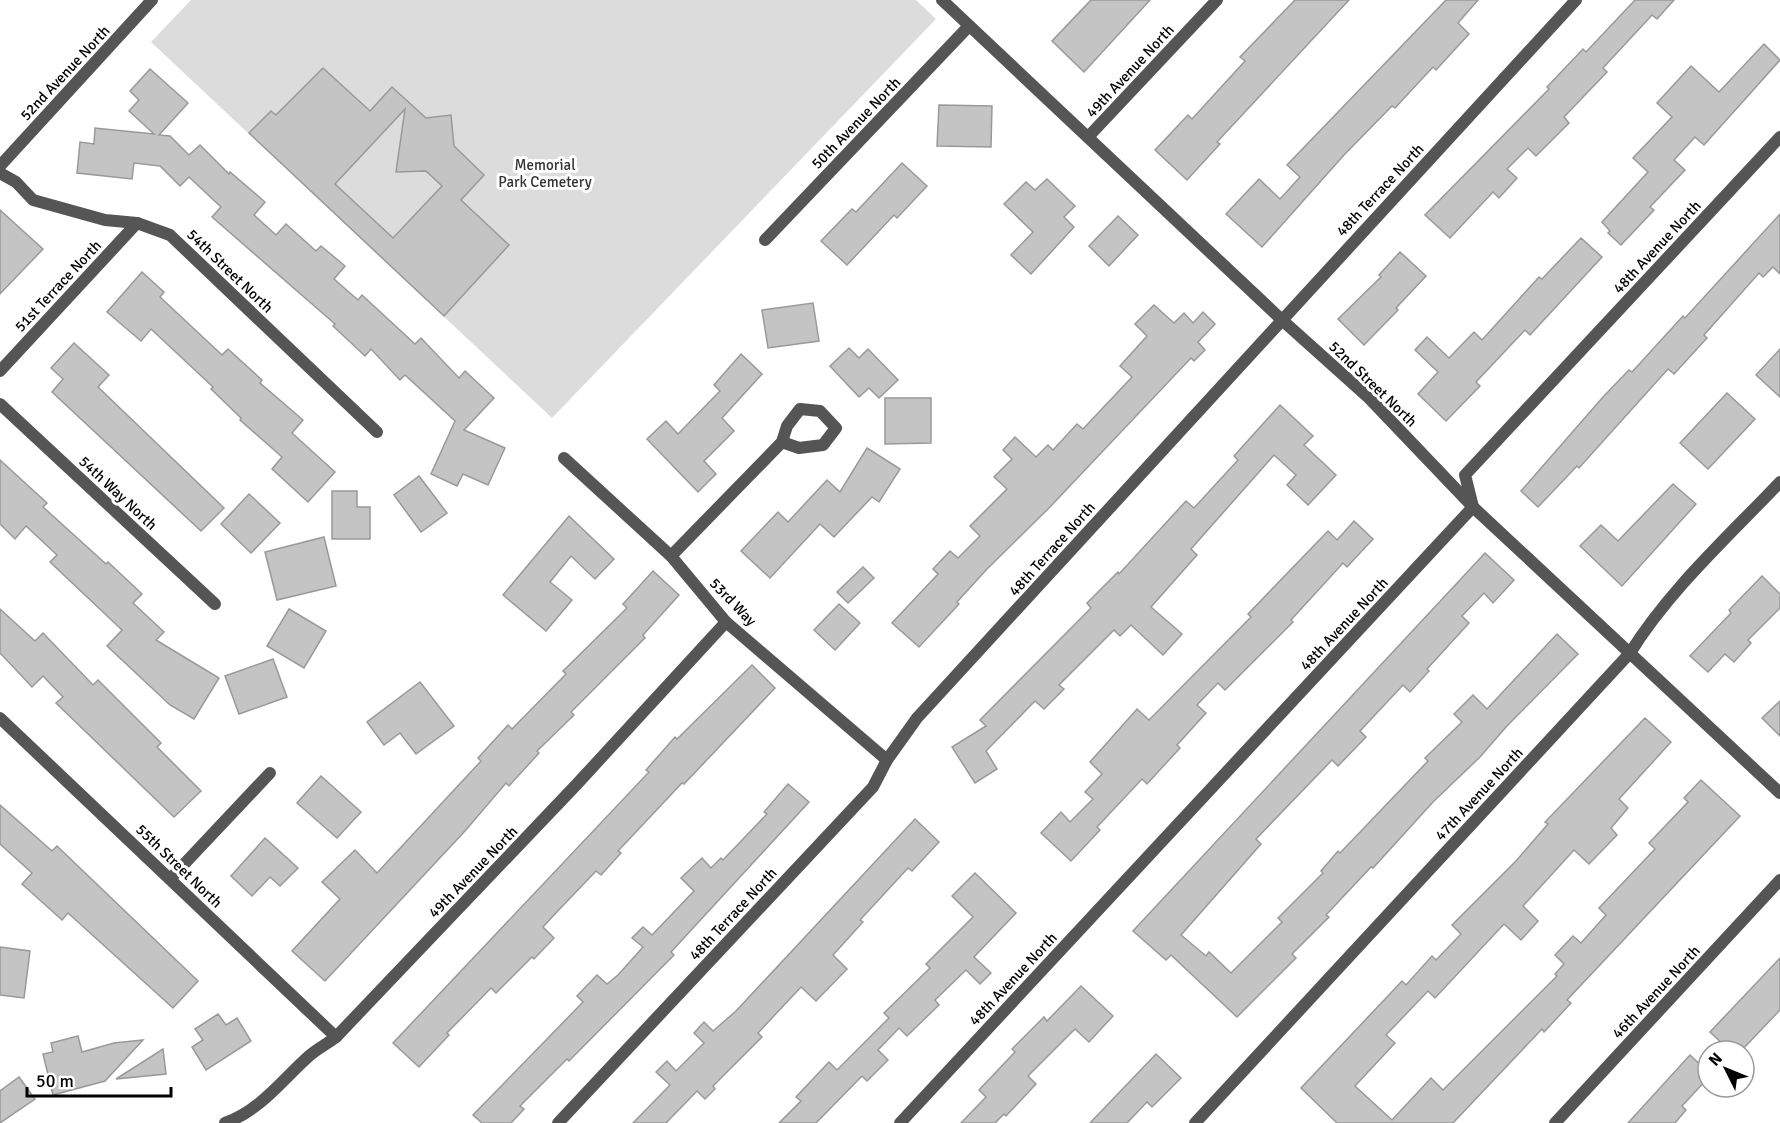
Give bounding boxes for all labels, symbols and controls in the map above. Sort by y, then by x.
street label: 49th Avenue North [1082,21,1178,121]
street label: 52nd Avenue North [16,22,114,124]
street label: 50th Avenue North [808,73,904,173]
street label: 48th Terrace North [1332,140,1428,240]
park label: Memorial Park Cemetery [498,156,592,191]
street label: 48th Avenue North [1609,197,1705,297]
street label: 54th Street North [183,225,277,317]
street label: 51st Terrace North [11,237,105,335]
street label: 52nd Street North [1325,337,1421,431]
street label: 54th Way North [75,452,161,534]
street label: 48th Terrace North [1005,498,1099,600]
street label: 53rd Way [706,574,760,630]
street label: 48th Avenue North [1296,574,1392,674]
street label: 47th Avenue North [1431,744,1527,844]
street label: 55th Street North [132,820,226,912]
street label: 49th Avenue North [425,822,521,922]
street label: 48th Terrace North [685,864,781,964]
street label: 48th Avenue North [965,929,1061,1029]
street label: 46th Avenue North [1608,942,1704,1042]
north arrow [1696,1039,1756,1099]
text: N [1705,1049,1727,1070]
scale bar [27,1060,171,1098]
text: 50 m [36,1070,74,1092]

